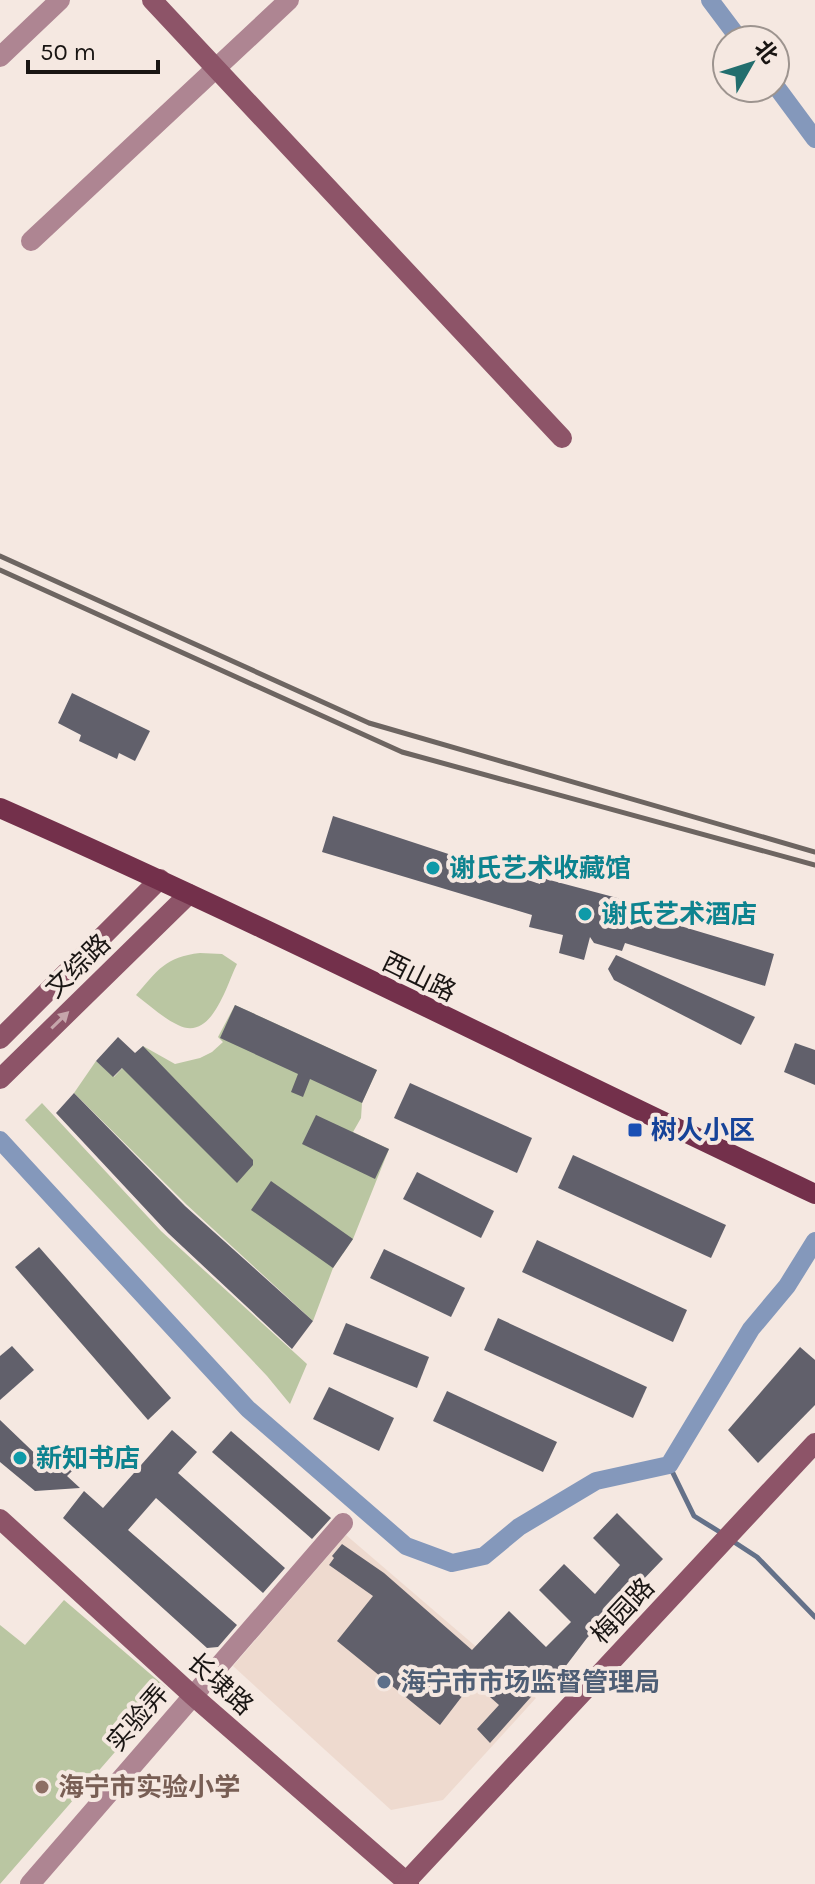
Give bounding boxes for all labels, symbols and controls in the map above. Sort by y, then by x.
scale bar [28,24,158,74]
north arrow [711,24,791,104]
text: 北 [749,35,783,69]
text: 50 m [40,38,96,66]
place label: 谢氏艺术收藏馆 [449,853,631,884]
marker: 谢氏艺术收藏馆 [424,859,442,877]
place label: 谢氏艺术酒店 [601,899,757,930]
marker: 谢氏艺术酒店 [576,905,594,923]
street label: 文综路 [39,928,117,1004]
street label: 西山路 [377,946,461,1008]
one-way arrow [50,1011,69,1030]
place label: 树人小区 [651,1115,755,1146]
marker: 树人小区 [626,1121,644,1139]
place label: 新知书店 [36,1443,140,1474]
marker: 新知书店 [11,1449,29,1467]
street label: 梅园路 [585,1572,661,1650]
street label: 长埭路 [181,1646,259,1722]
place label: 海宁市市场监督管理局 [400,1667,660,1698]
marker: 海宁市市场监督管理局 [375,1673,393,1691]
street label: 实验弄 [101,1678,175,1758]
place label: 海宁市实验小学 [58,1772,240,1803]
marker: 海宁市实验小学 [33,1778,51,1796]

